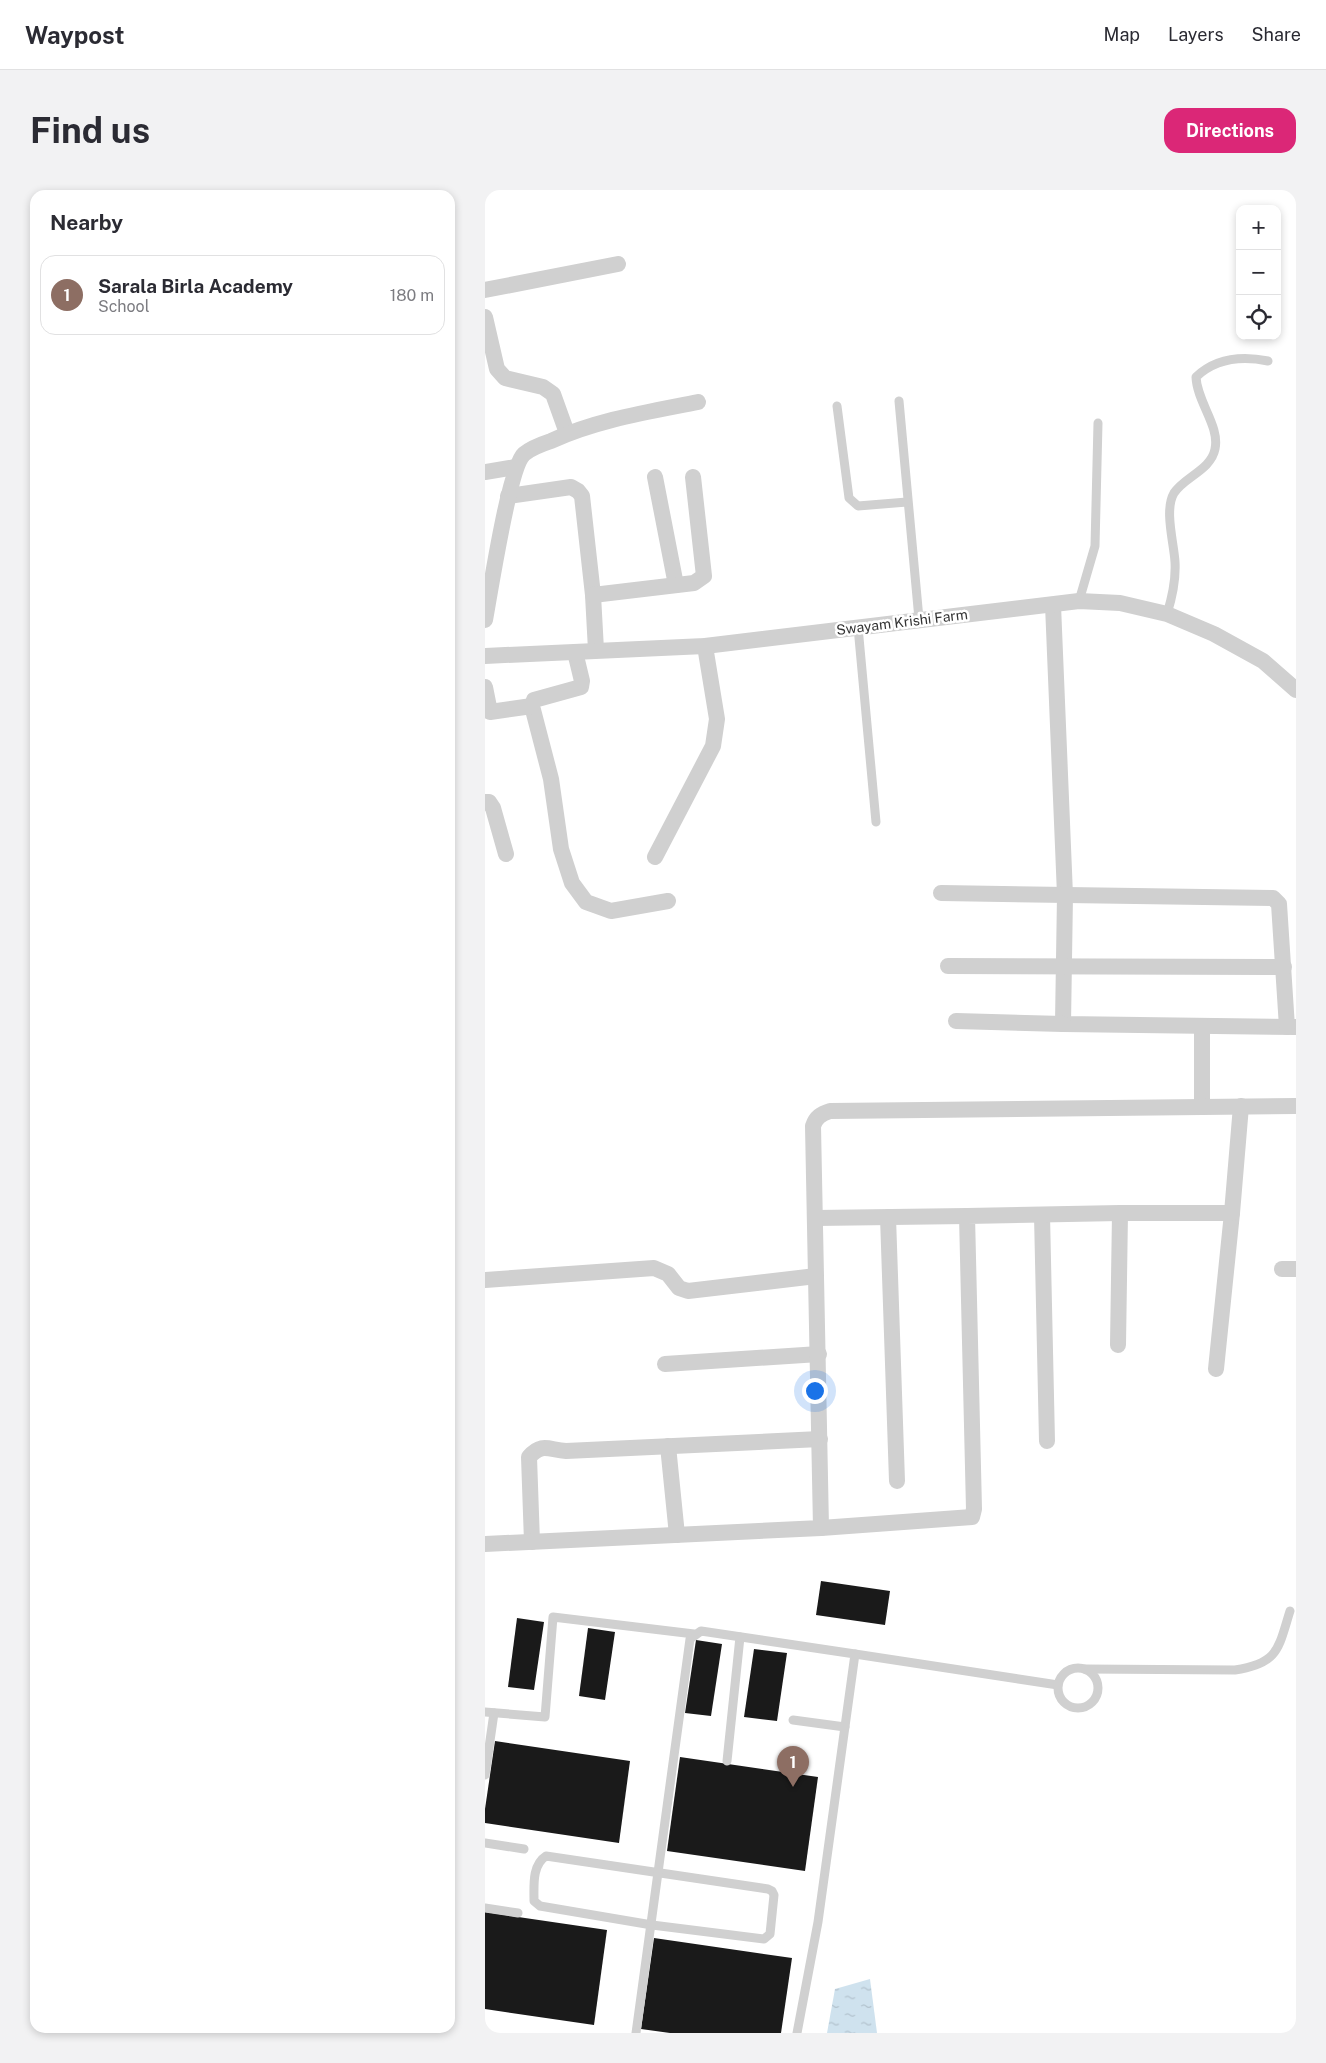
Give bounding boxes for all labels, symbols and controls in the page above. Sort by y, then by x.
text: Waypost [25,21,125,49]
text: Map [1104,24,1140,45]
text: Layers [1168,24,1224,45]
text: Share [1252,24,1301,45]
button: Directions [1164,108,1296,153]
text: Find us [30,110,150,151]
map controls [1236,205,1281,340]
button: + [1236,205,1281,250]
text: Nearby [50,210,123,235]
button: − [1236,250,1281,295]
text: Sarala Birla Academy [98,275,293,297]
text: 1 [64,286,70,305]
text: 180 m [390,286,434,305]
button: locate [1236,295,1281,340]
text: School [98,297,149,316]
street label: Swayam Krishi Farm [835,606,969,638]
your location [802,1378,828,1404]
pin: 1 [777,1746,809,1787]

